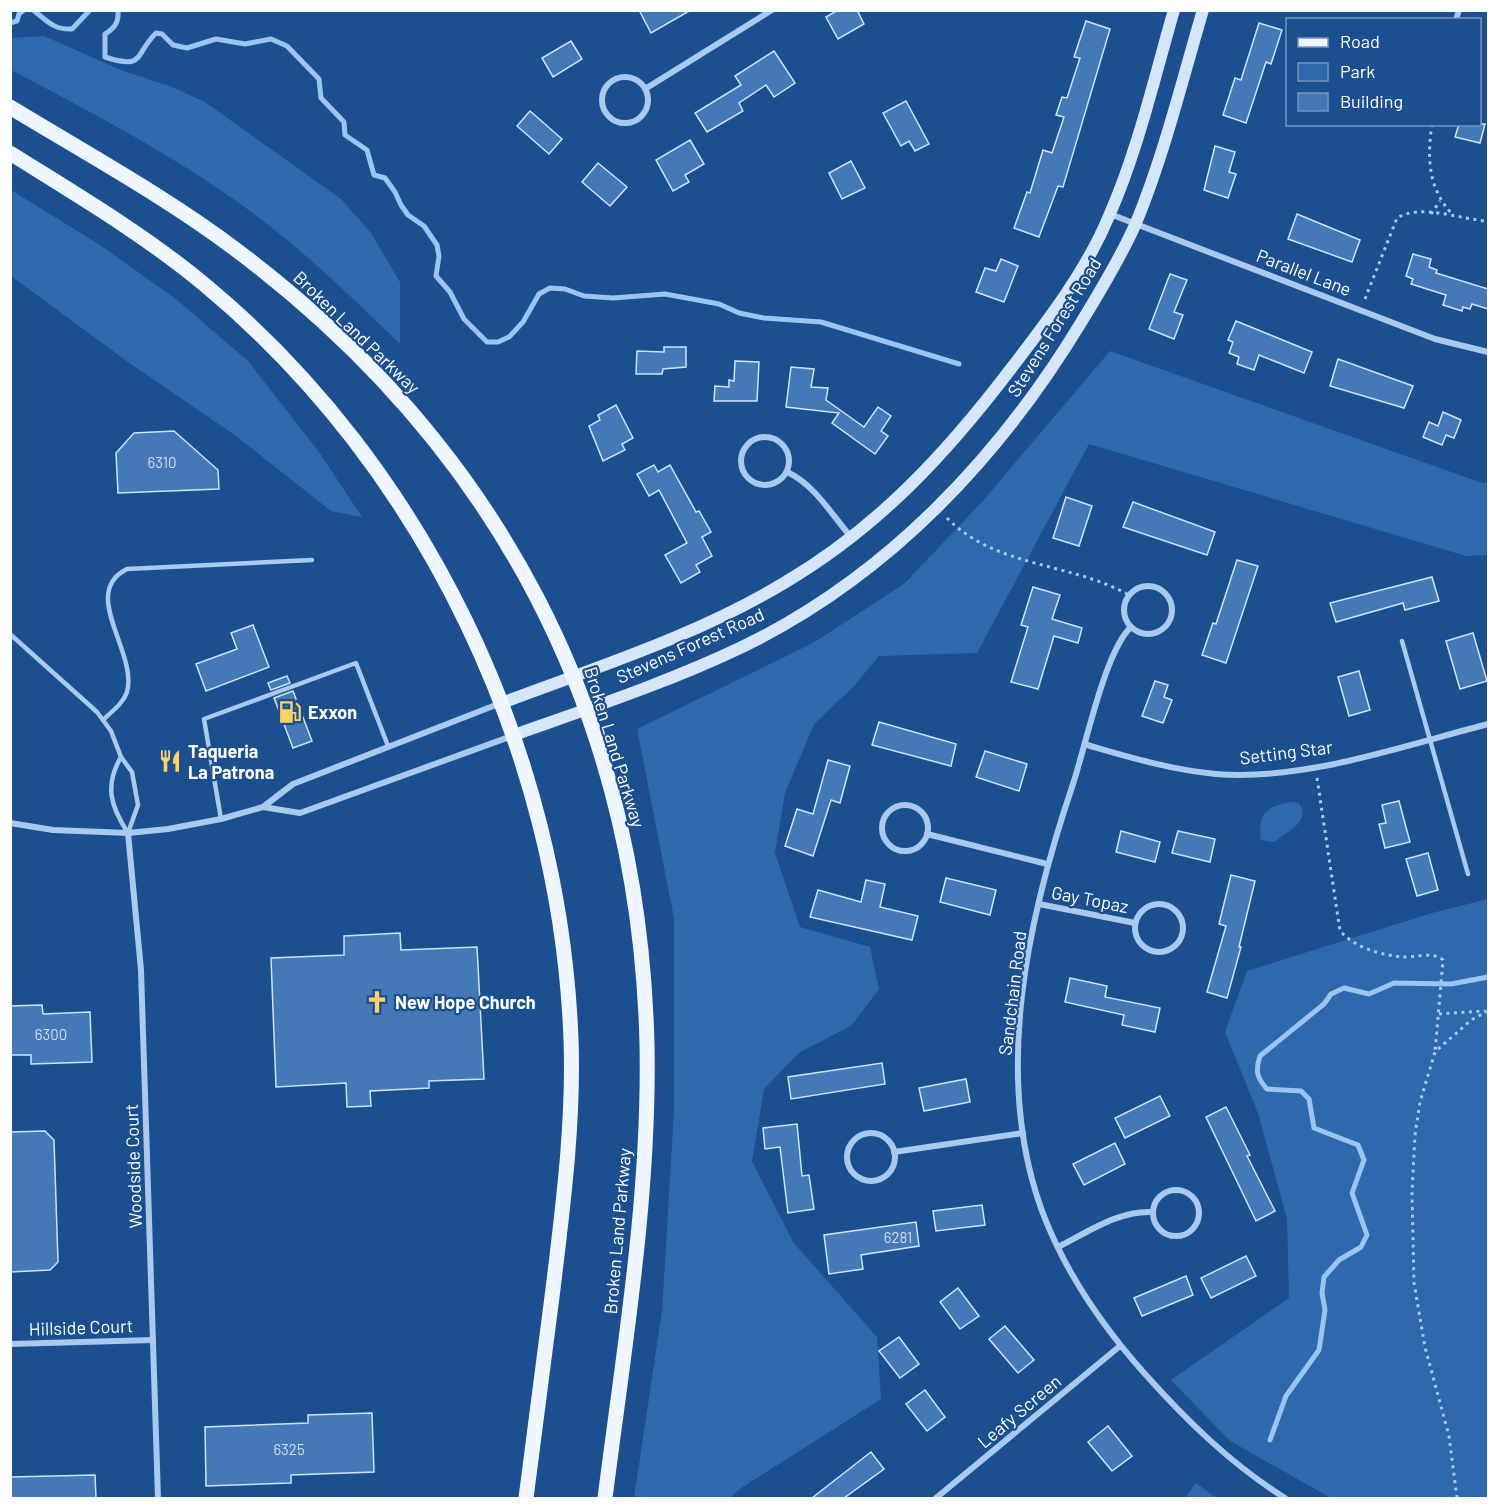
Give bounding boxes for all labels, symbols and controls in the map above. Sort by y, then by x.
legend [1286,18,1481,126]
text: Road [1340,30,1380,52]
text: Park [1340,60,1375,82]
text: Building [1340,90,1403,112]
street label: Parallel Lane [1254,244,1354,300]
street label: Stevens Forest Road [1002,253,1106,401]
street label: Broken Land Parkway [289,266,425,398]
house number: 6310 [147,453,177,471]
street label: Stevens Forest Road [613,602,767,688]
street label: Broken Land Parkway [580,664,650,830]
fuel station icon: Exxon [277,699,303,725]
place label: Exxon [308,701,357,723]
street label: Setting Star [1238,735,1334,769]
place label: Taqueria La Patrona [188,740,274,783]
restaurant icon: Taqueria La Patrona [157,748,183,774]
street label: Gay Topaz [1050,881,1130,917]
street label: Sandchain Road [993,930,1031,1056]
church icon: New Hope Church [364,989,390,1015]
place label: New Hope Church [395,991,536,1013]
house number: 6300 [35,1025,67,1043]
street label: Woodside Court [120,1103,146,1229]
street label: Broken Land Parkway [599,1147,635,1315]
house number: 6281 [884,1228,912,1246]
street label: Hillside Court [28,1314,134,1340]
street label: Leafy Screen [973,1370,1065,1452]
house number: 6325 [273,1440,305,1458]

